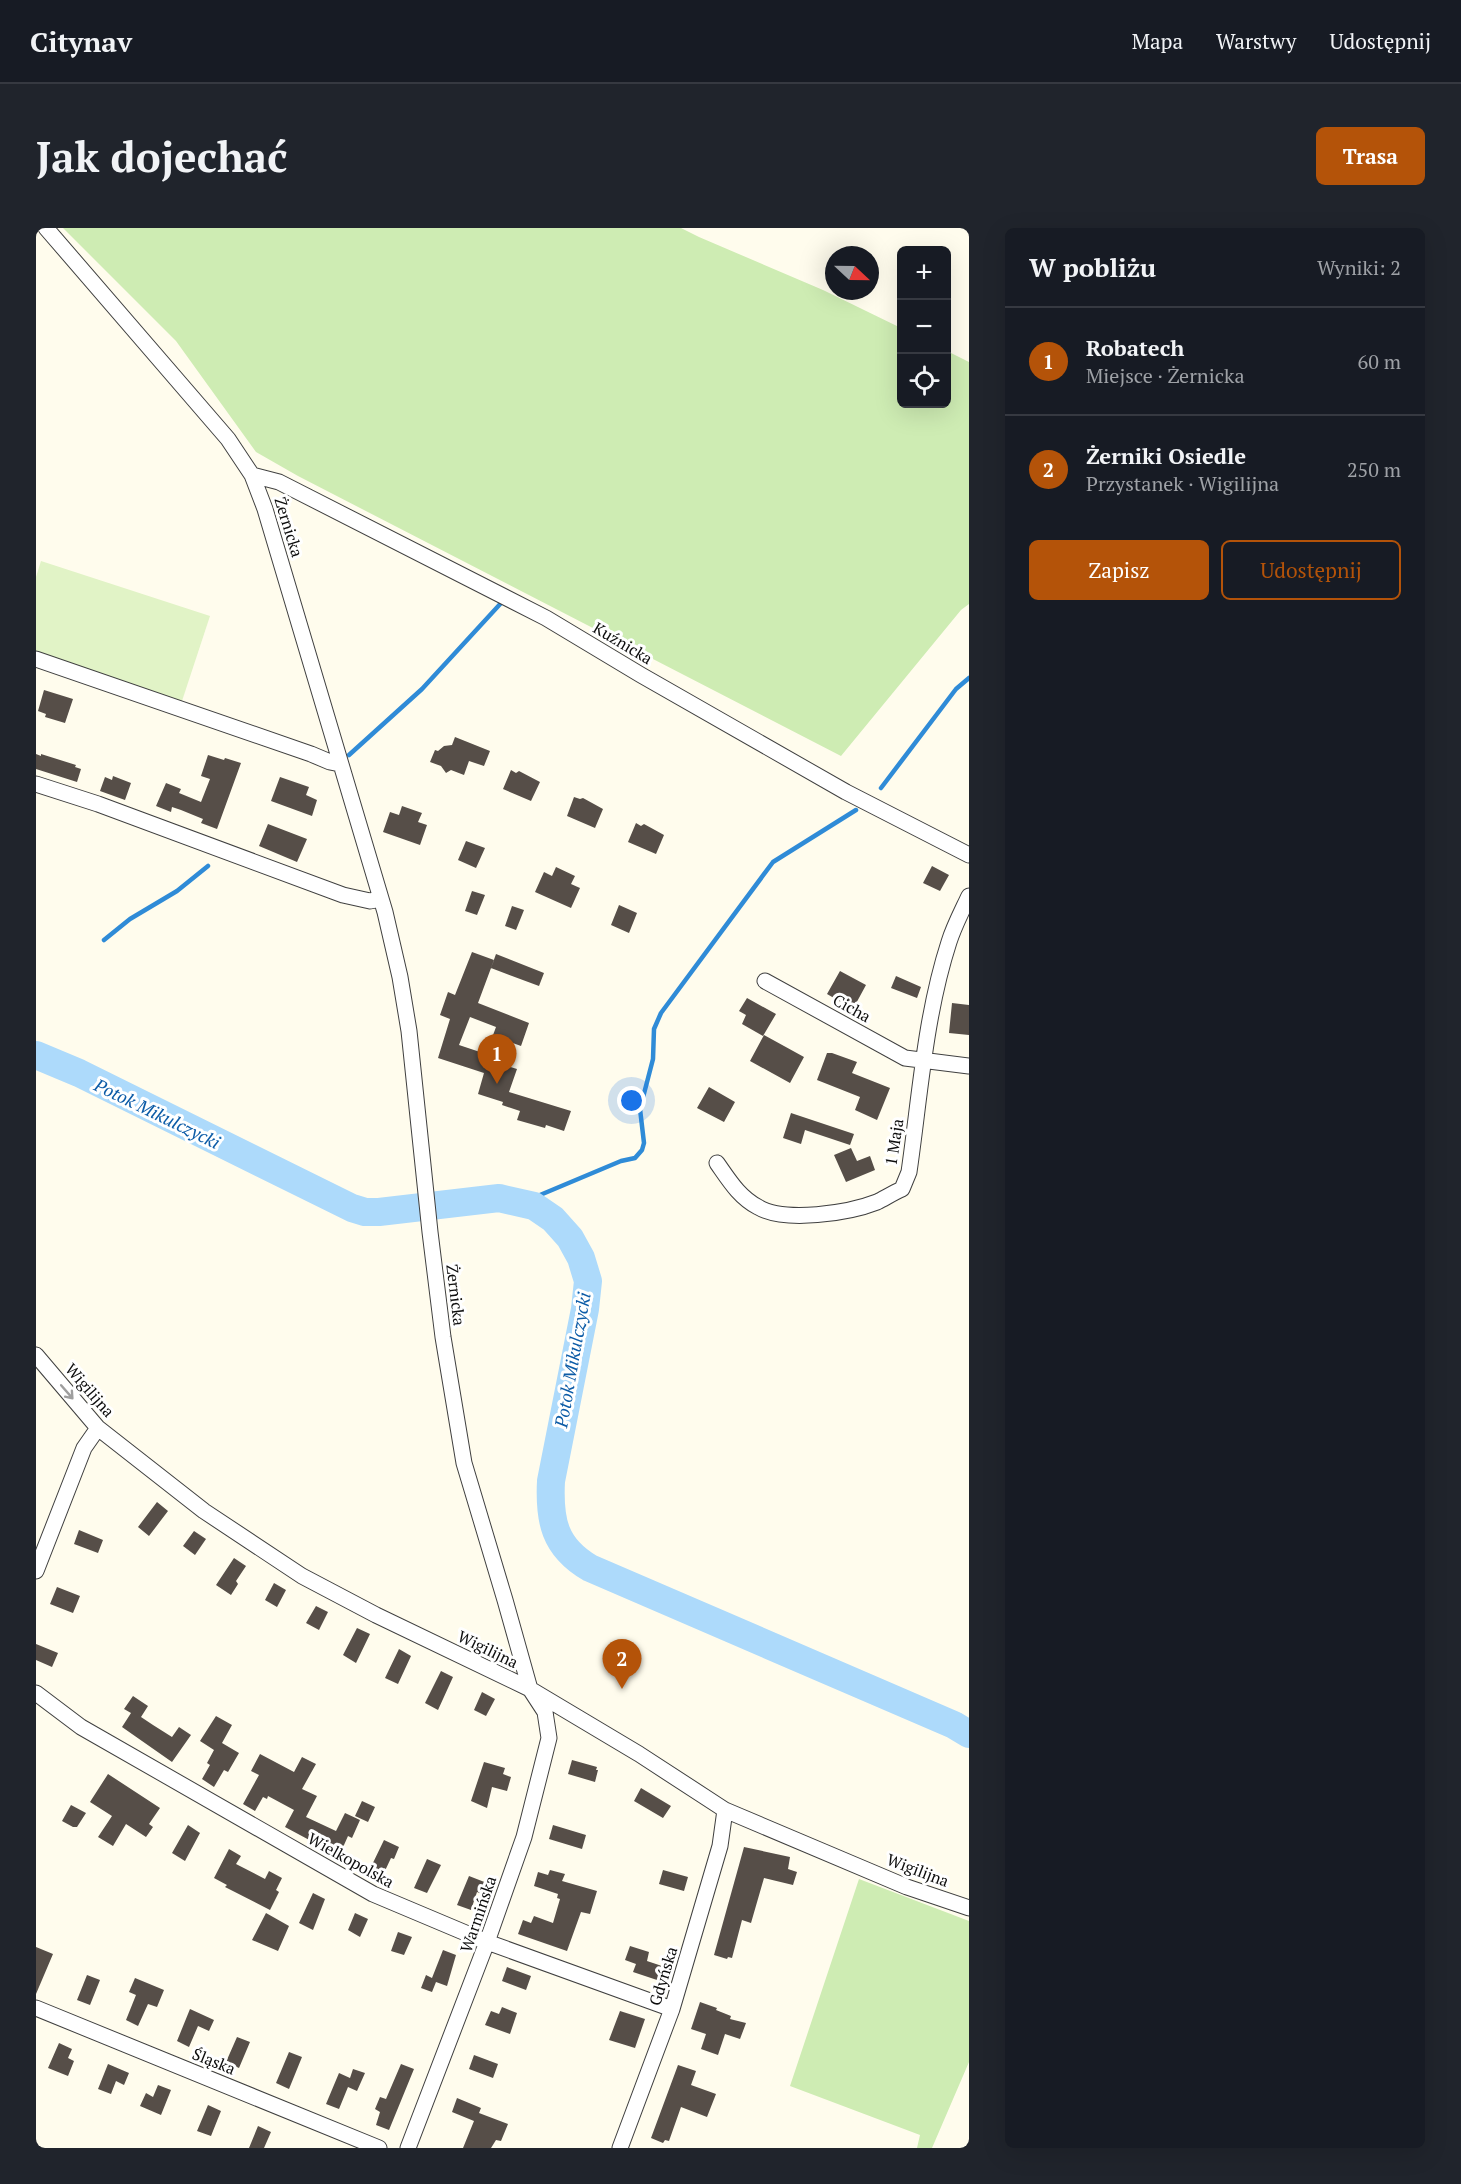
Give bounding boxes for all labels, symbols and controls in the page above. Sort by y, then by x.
text: Citynav [30,23,132,60]
text: Mapa [1132,27,1183,55]
text: Warstwy [1216,27,1296,55]
text: Udostępnij [1329,27,1431,55]
button: Trasa [1316,127,1425,185]
text: Jak dojechać [36,128,288,184]
north arrow [825,246,879,300]
map controls [897,246,951,408]
button: + [897,246,951,300]
text: W pobliżu [1029,250,1156,284]
text: Wyniki: 2 [1317,254,1401,281]
button: − [897,300,951,354]
text: Robatech [1086,333,1184,362]
text: 1 [1043,348,1054,375]
text: 60 m [1358,348,1401,375]
button: locate [897,354,951,408]
text: Miejsce · Żernicka [1086,362,1244,389]
text: Żerniki Osiedle [1086,441,1246,470]
text: 2 [1043,456,1054,483]
text: 250 m [1347,456,1401,483]
text: Przystanek · Wigilijna [1086,470,1279,497]
street label: Żernicka [269,494,309,560]
button: Zapisz [1029,540,1209,600]
button: Udostępnij [1221,540,1401,600]
street label: Kuźnicka [589,617,657,669]
street label: Cicha [829,989,875,1027]
pin: 1 [478,1034,516,1084]
water label: Potok Mikulczycki [90,1072,224,1154]
your location [617,1086,646,1115]
street label: 1 Maja [879,1117,909,1167]
street label: Żernicka [441,1263,471,1327]
water label: Potok Mikulczycki [548,1290,596,1430]
street label: Wigilijna [60,1358,120,1422]
one-way arrow [60,1384,73,1400]
street label: Wigilijna [454,1625,522,1673]
pin: 2 [602,1640,642,1689]
street label: Wielkopolska [304,1827,398,1893]
street label: Wigilijna [884,1848,952,1892]
street label: Warmińska [455,1873,501,1955]
street label: Gdyńska [644,1944,682,2008]
street label: Śląska [189,2042,239,2080]

